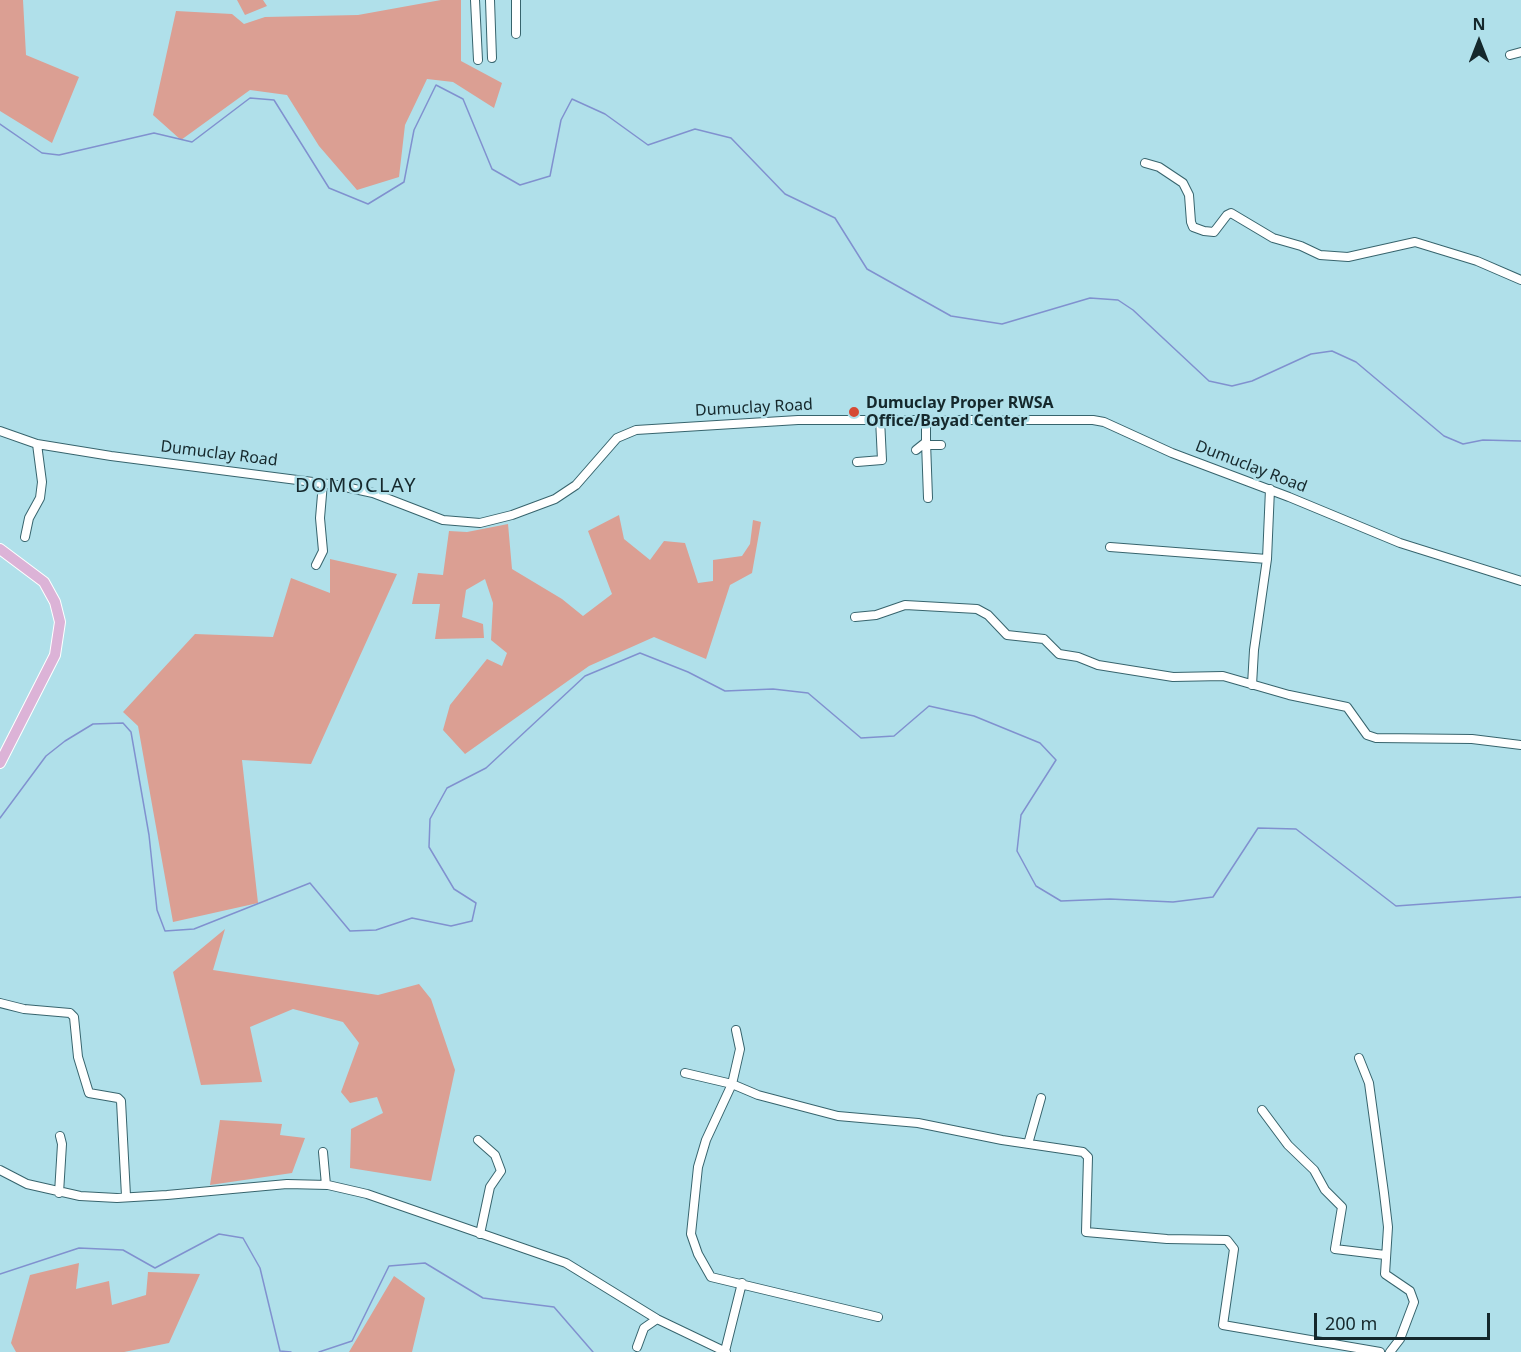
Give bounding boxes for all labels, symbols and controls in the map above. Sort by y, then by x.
north arrow [1449,12,1509,72]
text: N [1472,13,1486,35]
place label: Dumuclay Proper RWSA Office/Bayad Center [866,393,1054,431]
street label: Dumuclay Road [695,395,813,421]
marker: Dumuclay Proper RWSA Office/Bayad Center [847,405,861,419]
street label: Dumuclay Road [159,437,279,471]
street label: Dumuclay Road [1192,437,1310,497]
district label: DOMOCLAY [295,474,417,498]
scale bar [1317,1301,1492,1339]
text: 200 m [1325,1311,1377,1335]

